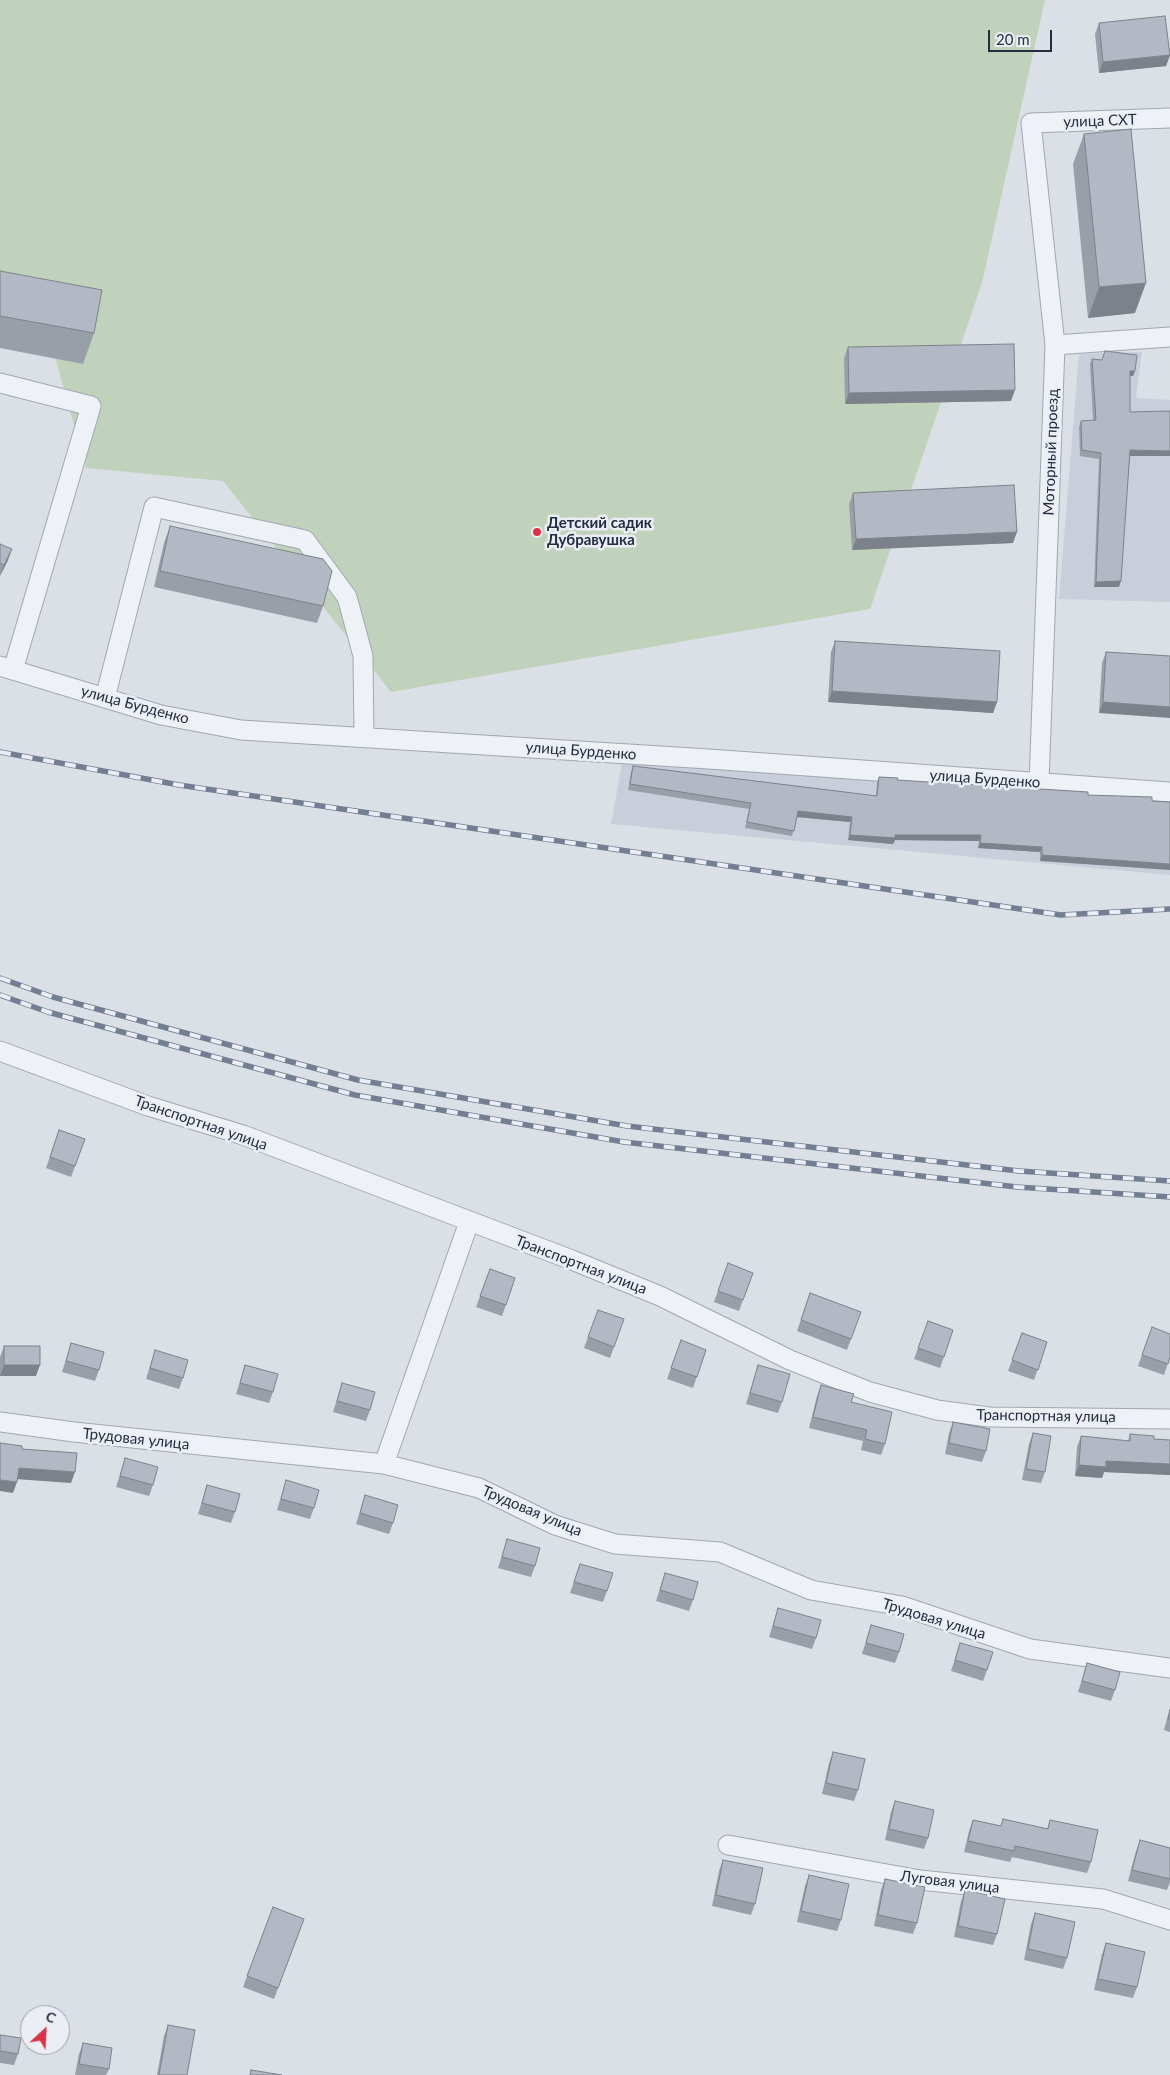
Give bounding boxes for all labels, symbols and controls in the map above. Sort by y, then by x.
scale bar [990,20,1054,52]
text: 20 m [996,30,1030,48]
street label: улица СХТ [1063,111,1137,131]
street label: Моторный проезд [1040,388,1062,516]
place label: Детский садик Дубравушка [547,514,652,549]
marker: Детский садик Дубравушка [531,526,543,538]
street label: улица Бурденко [79,682,191,728]
street label: улица Бурденко [525,738,637,764]
street label: улица Бурденко [929,766,1041,792]
street label: Транспортная улица [132,1092,270,1154]
street label: Транспортная улица [513,1232,649,1298]
street label: Транспортная улица [976,1406,1116,1426]
street label: Трудовая улица [82,1424,190,1454]
street label: Трудовая улица [479,1482,585,1540]
street label: Трудовая улица [880,1595,988,1643]
street label: Луговая улица [899,1867,1001,1897]
north arrow [20,2005,70,2055]
text: С [43,2007,59,2027]

